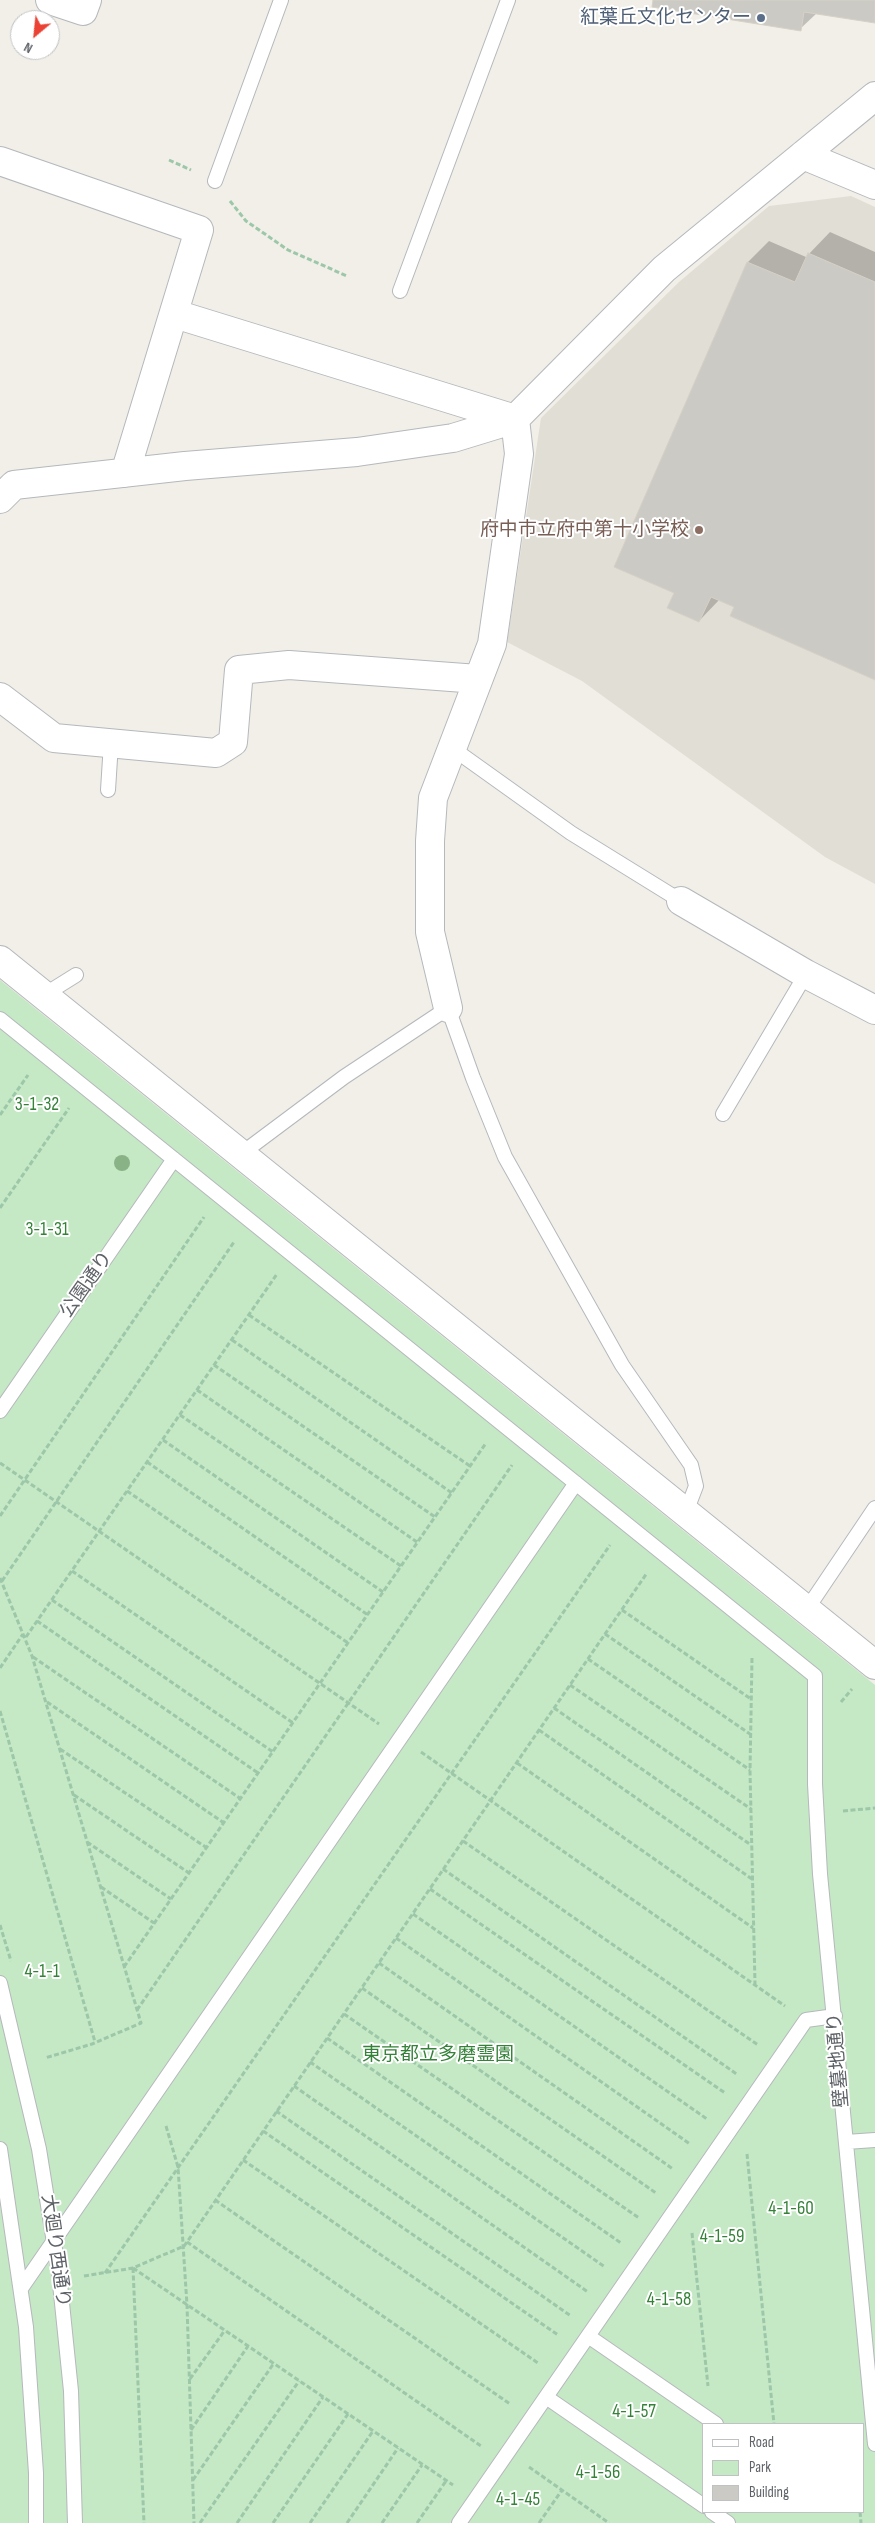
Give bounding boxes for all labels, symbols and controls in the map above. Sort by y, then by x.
place label: 紅葉丘文化センター [580,7,751,29]
north arrow [10,10,60,60]
marker: 紅葉丘文化センター [755,12,767,24]
text: N [21,39,35,57]
place label: 府中市立府中第十小学校 [480,519,689,541]
marker: 府中市立府中第十小学校 [693,524,705,536]
park label: 3-1-32 [15,1094,59,1116]
park label: 3-1-31 [25,1219,69,1241]
street label: 公園通り [56,1247,118,1323]
park label: 4-1-1 [24,1961,60,1983]
street label: 壁墓地通り [824,2012,854,2108]
park label: 東京都立多磨霊園 [362,2044,514,2066]
street label: 大廻り西通り [36,2193,74,2309]
park label: 4-1-60 [768,2198,814,2220]
park label: 4-1-59 [700,2226,744,2248]
park label: 4-1-58 [647,2289,691,2311]
park label: 4-1-57 [612,2401,656,2423]
legend [702,2423,865,2513]
text: Road [749,2433,774,2452]
text: Park [749,2458,771,2477]
park label: 4-1-56 [576,2462,620,2484]
text: Building [749,2483,789,2502]
park label: 4-1-45 [496,2489,540,2511]

